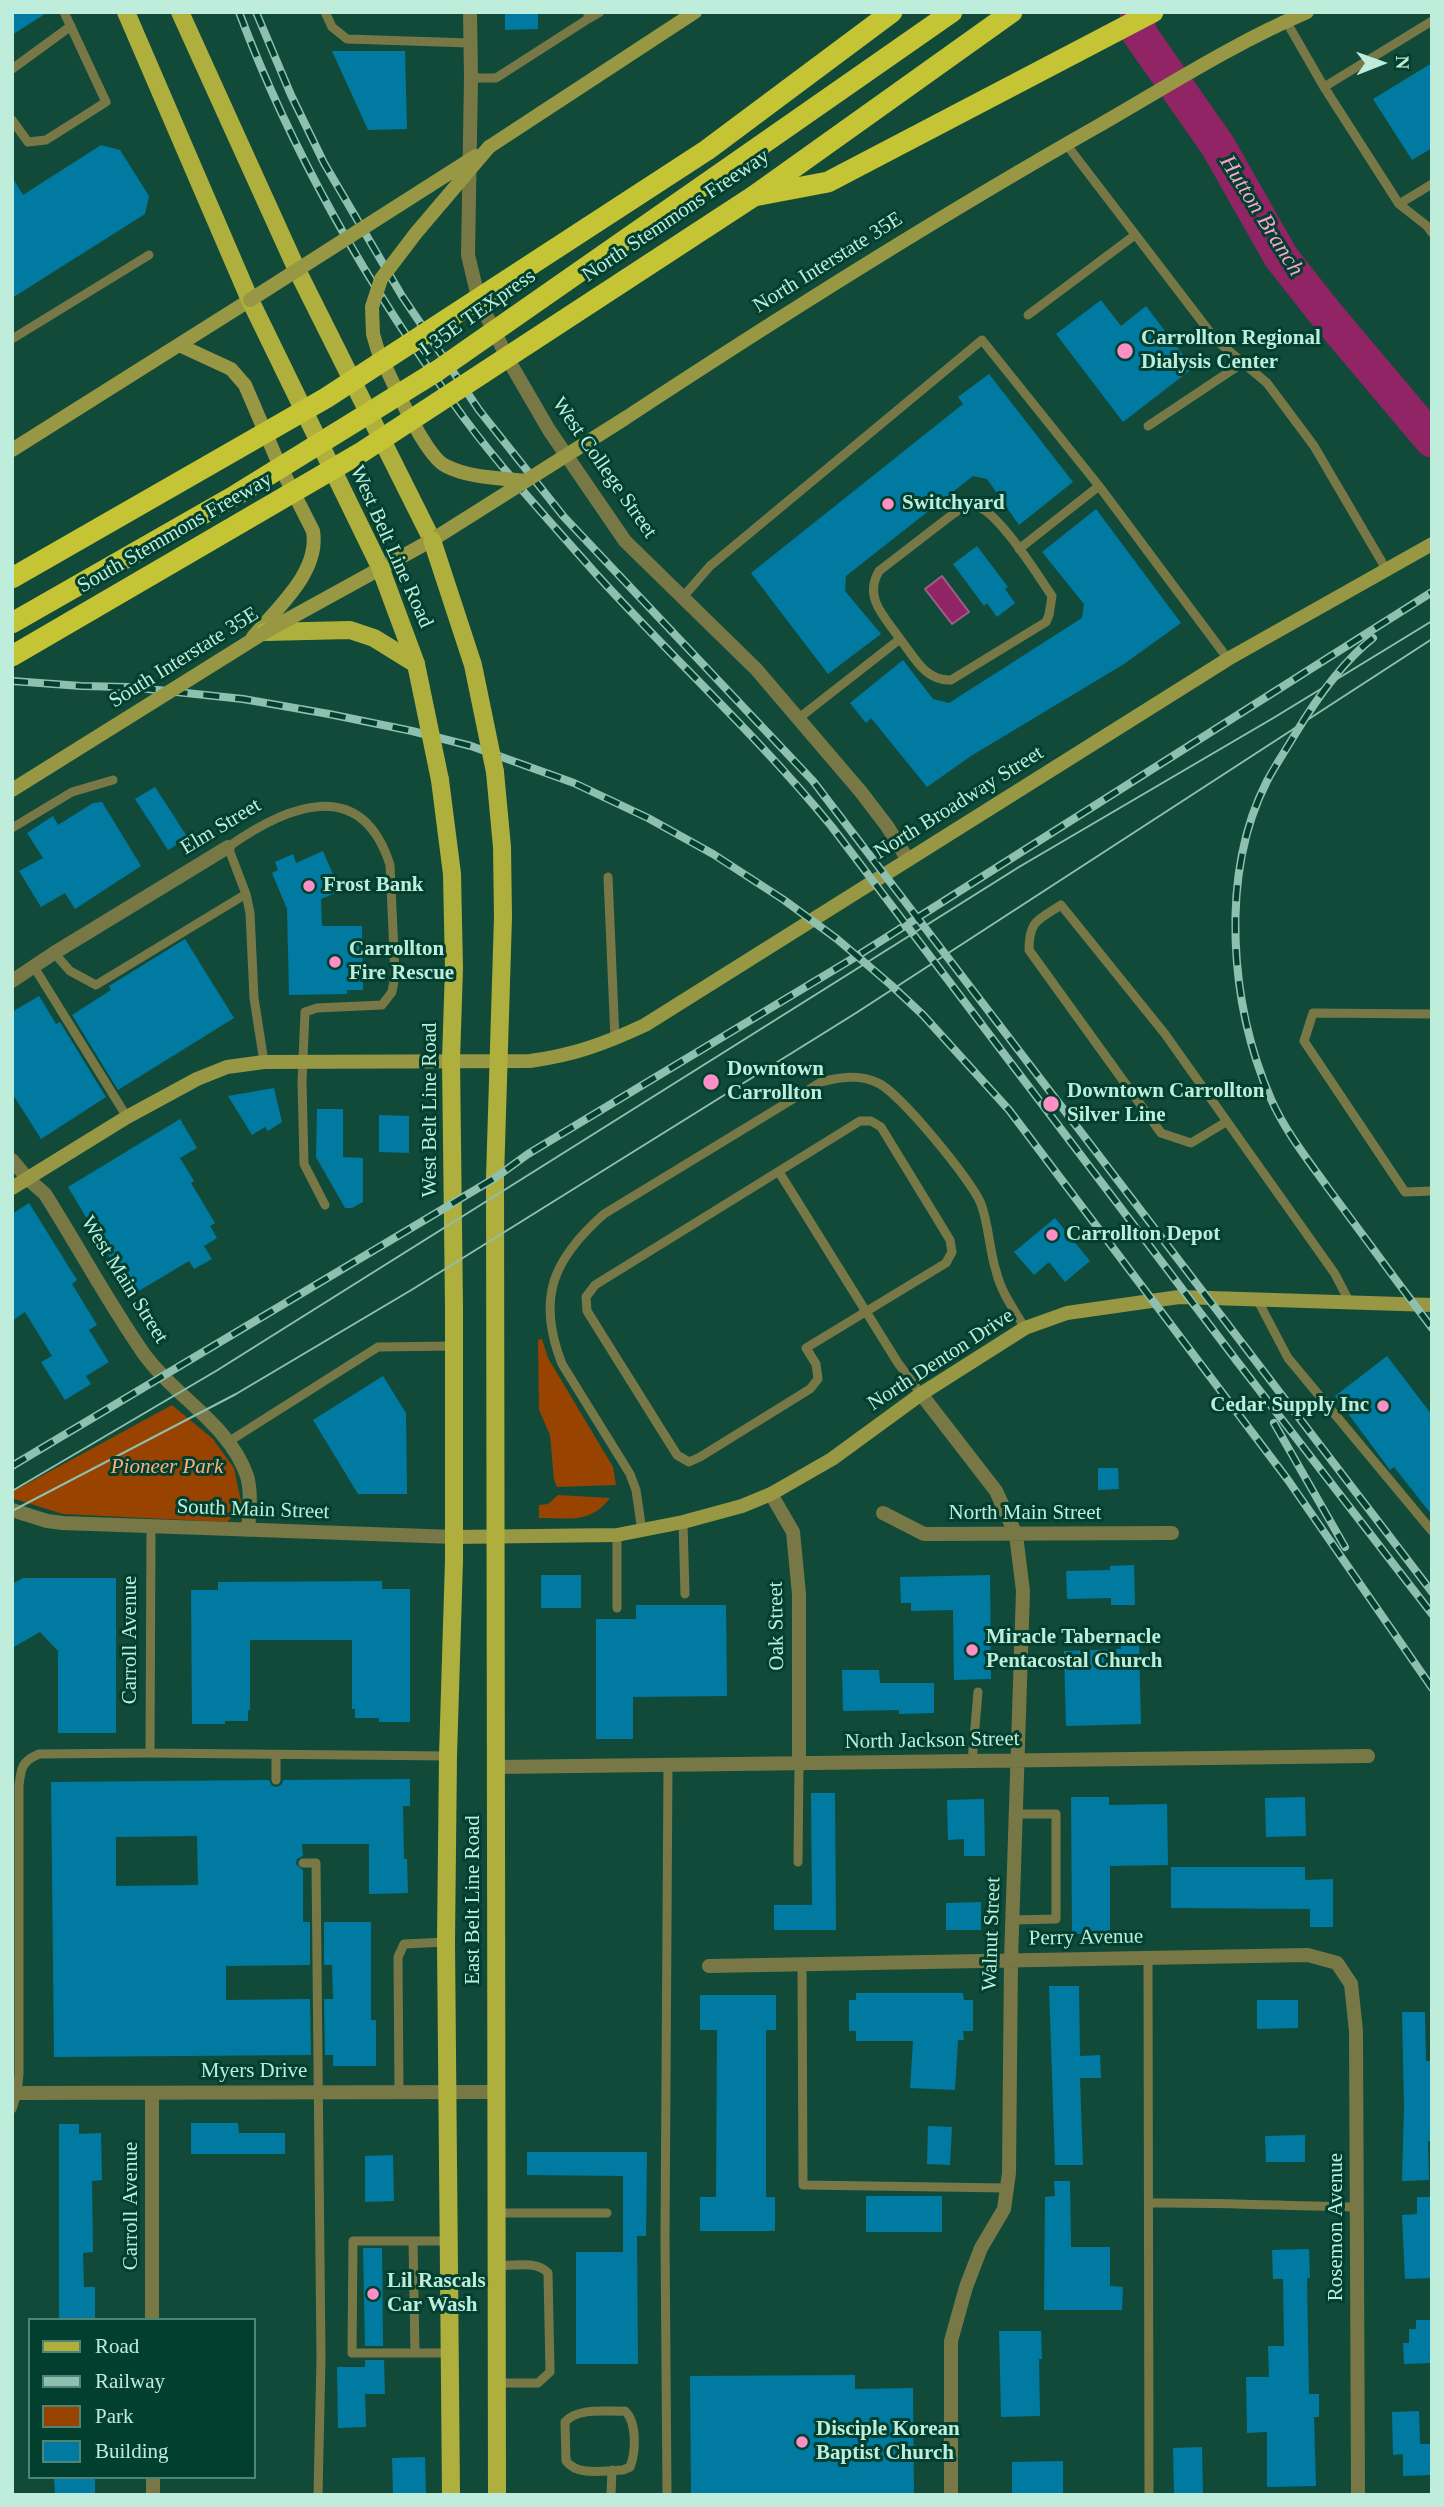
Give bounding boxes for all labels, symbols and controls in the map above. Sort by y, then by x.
north arrow [1346,28,1416,98]
text: N [1392,56,1413,70]
street label: North Stemmons Freeway [578,144,774,288]
water label: Hutton Branch [1213,150,1309,282]
street label: North Interstate 35E [749,207,907,319]
street label: I 35E TEXpress [415,264,541,362]
place label: Carrollton Regional Dialysis Center [1141,326,1321,376]
marker: Carrollton Regional Dialysis Center [1115,341,1135,361]
street label: West College Street [546,393,662,543]
street label: West Belt Line Road [344,462,438,632]
street label: South Stemmons Freeway [73,467,277,599]
place label: Switchyard [902,491,1005,517]
marker: Switchyard [880,496,896,512]
street label: South Interstate 35E [105,602,263,714]
street label: North Broadway Street [870,741,1048,865]
street label: Elm Street [176,793,266,861]
place label: Frost Bank [323,873,424,899]
marker: Frost Bank [301,878,317,894]
place label: Carrollton Fire Rescue [349,937,454,987]
marker: Carrollton Fire Rescue [327,954,343,970]
street label: West Belt Line Road [417,1022,443,1198]
place label: Downtown Carrollton [727,1057,824,1107]
marker: Downtown Carrollton [701,1072,721,1092]
place label: Downtown Carrollton Silver Line [1067,1079,1264,1129]
marker: Downtown Carrollton Silver Line [1041,1094,1061,1114]
street label: West Main Street [75,1212,173,1348]
place label: Carrollton Depot [1066,1222,1220,1248]
marker: Carrollton Depot [1044,1227,1060,1243]
street label: North Denton Drive [863,1303,1019,1417]
place label: Cedar Supply Inc [1210,1393,1369,1419]
marker: Cedar Supply Inc [1375,1398,1391,1414]
park label: Pioneer Park [111,1454,223,1480]
street label: South Main Street [176,1495,330,1525]
street label: North Main Street [949,1500,1101,1526]
street label: Carroll Avenue [117,1576,143,1704]
street label: Oak Street [764,1581,790,1671]
place label: Miracle Tabernacle Pentacostal Church [986,1625,1162,1675]
marker: Miracle Tabernacle Pentacostal Church [964,1642,980,1658]
street label: North Jackson Street [844,1727,1020,1755]
street label: East Belt Line Road [460,1815,486,1985]
street label: Walnut Street [977,1876,1007,1992]
street label: Perry Avenue [1029,1924,1143,1952]
street label: Myers Drive [201,2058,307,2084]
street label: Carroll Avenue [118,2142,144,2270]
street label: Rosemon Avenue [1323,2153,1349,2301]
place label: Lil Rascals Car Wash [387,2269,486,2319]
marker: Lil Rascals Car Wash [365,2286,381,2302]
legend [28,2318,256,2479]
text: Road [95,2334,139,2358]
text: Railway [95,2369,165,2393]
text: Park [95,2404,134,2428]
place label: Disciple Korean Baptist Church [816,2417,960,2467]
marker: Disciple Korean Baptist Church [794,2434,810,2450]
text: Building [95,2439,169,2463]

